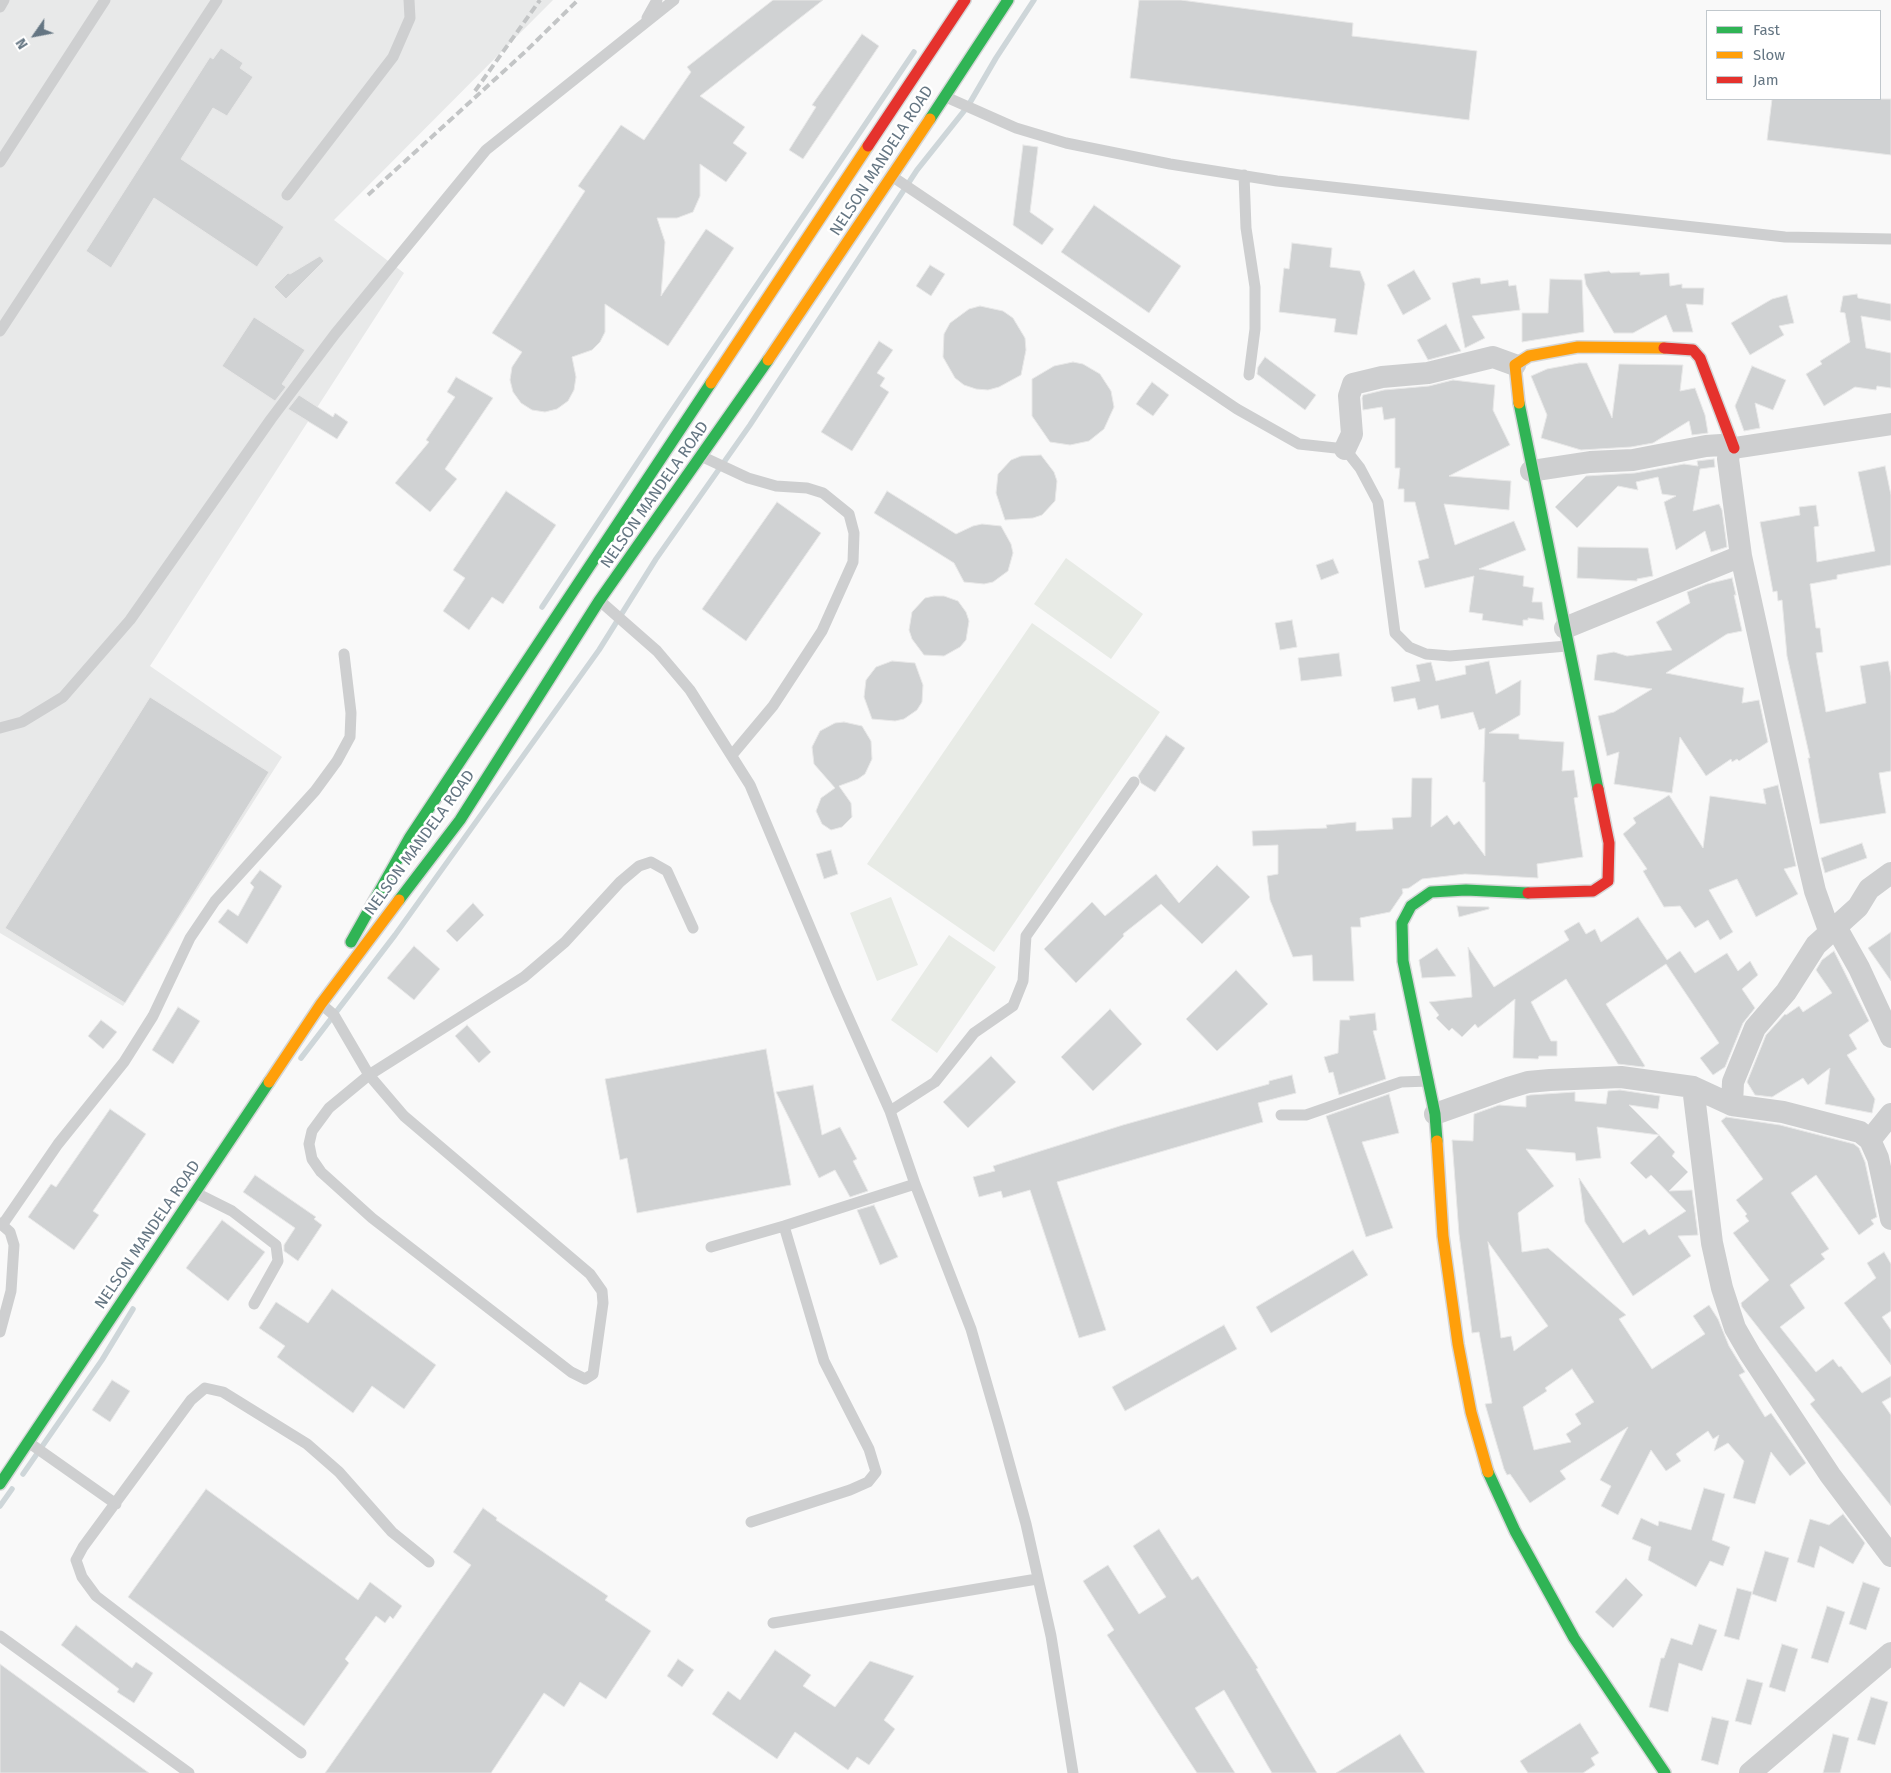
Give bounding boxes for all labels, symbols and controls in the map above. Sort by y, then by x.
north arrow [10,10,60,60]
legend [1706,10,1881,100]
text: Fast [1753,21,1780,39]
text: N [12,35,32,52]
text: Slow [1753,46,1785,64]
text: Jam [1753,71,1779,89]
street label: NELSON MANDELA ROAD [826,82,938,240]
street label: NELSON MANDELA ROAD [597,418,713,572]
street label: NELSON MANDELA ROAD [361,767,479,919]
street label: NELSON MANDELA ROAD [91,1157,205,1313]

